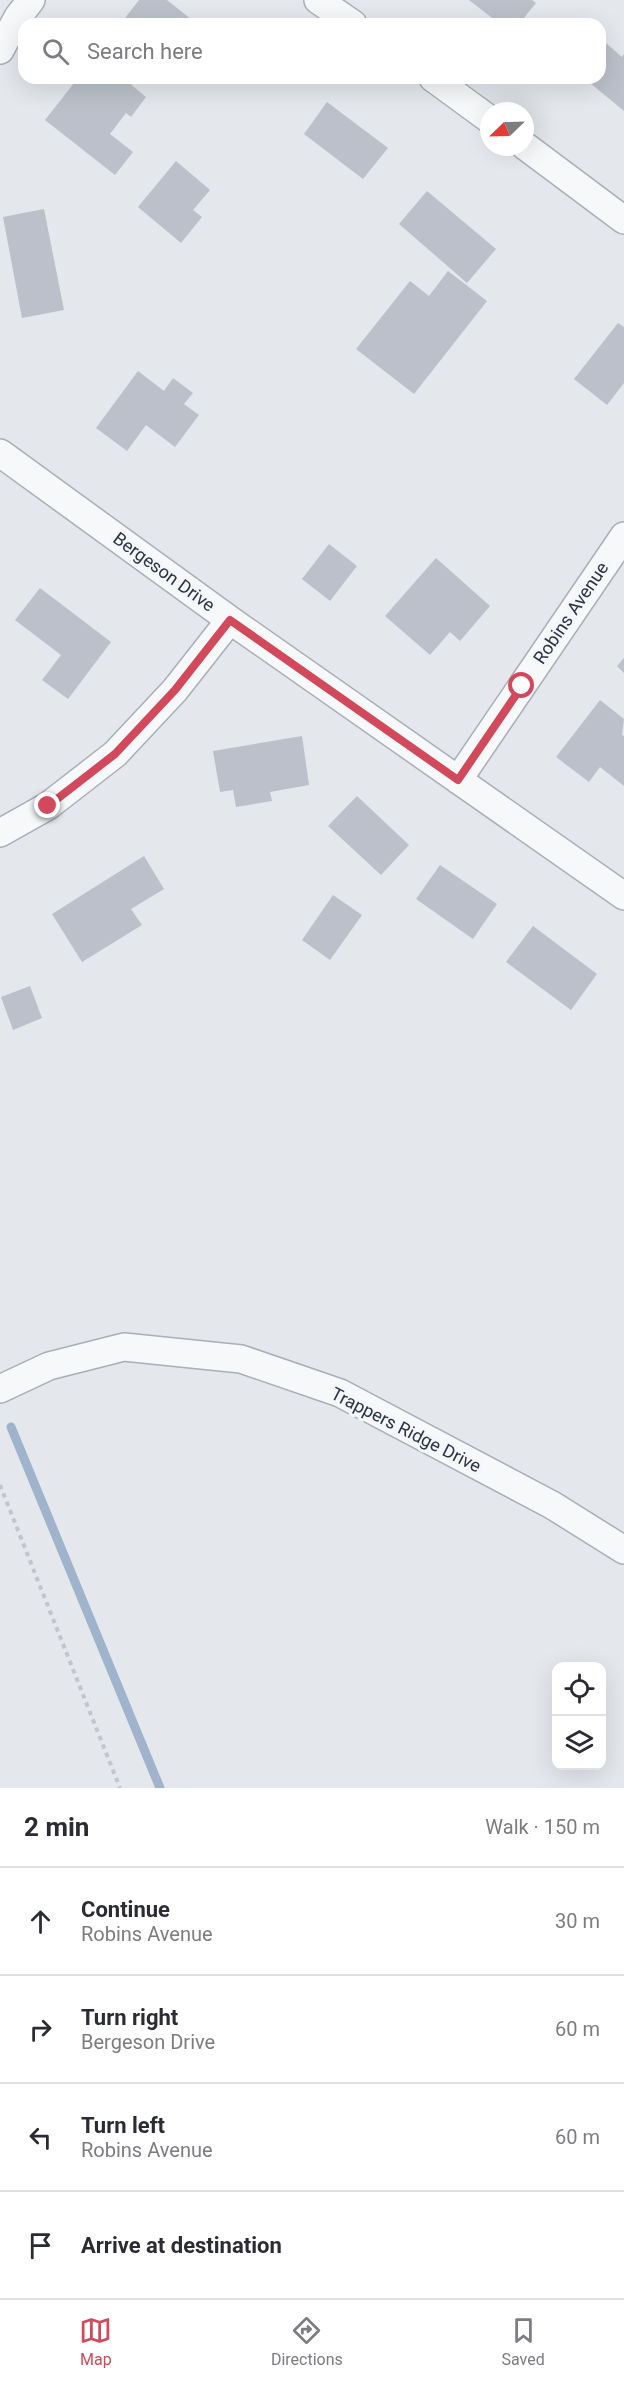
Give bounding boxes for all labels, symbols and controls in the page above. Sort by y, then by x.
search box [18,18,606,84]
icon: search [39,35,72,68]
text: Search here [87,39,203,64]
north arrow [480,102,534,156]
street label: Bergeson Drive [109,528,219,616]
street label: Robins Avenue [529,558,612,668]
route start [508,672,534,698]
route end [34,792,60,818]
street label: Trappers Ridge Drive [328,1383,485,1476]
map controls [552,1662,606,1770]
button: locate [552,1662,606,1716]
button: layers [552,1716,606,1770]
text: 2 min [24,1812,89,1842]
text: Walk · 150 m [485,1815,600,1839]
text: Continue [81,1897,170,1922]
icon: ahead [24,1905,57,1938]
text: 30 m [555,1909,600,1933]
text: Robins Avenue [81,1922,213,1946]
text: Turn right [81,2005,178,2030]
icon: right [24,2013,57,2046]
text: 60 m [555,2017,600,2041]
text: Bergeson Drive [81,2030,215,2054]
text: Turn left [81,2113,165,2138]
icon: left [24,2121,57,2154]
text: 60 m [555,2125,600,2149]
text: Robins Avenue [81,2138,213,2162]
icon: arrive [24,2229,57,2262]
text: Arrive at destination [81,2233,282,2258]
tab: Map [79,2314,112,2369]
tab: Directions [271,2314,343,2369]
tab: Saved [501,2314,545,2369]

